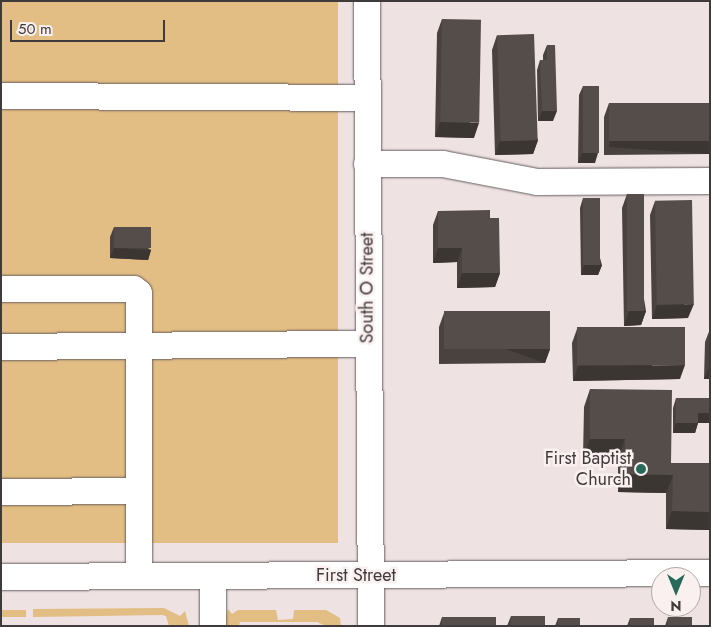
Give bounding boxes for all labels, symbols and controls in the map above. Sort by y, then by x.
scale bar [12,10,168,42]
text: 50 m [18,18,52,40]
street label: South O Street [356,233,378,343]
place label: First Baptist Church [545,448,631,490]
marker: First Baptist Church [635,463,647,475]
street label: First Street [316,564,396,586]
north arrow [651,567,701,617]
text: N [670,596,682,616]

